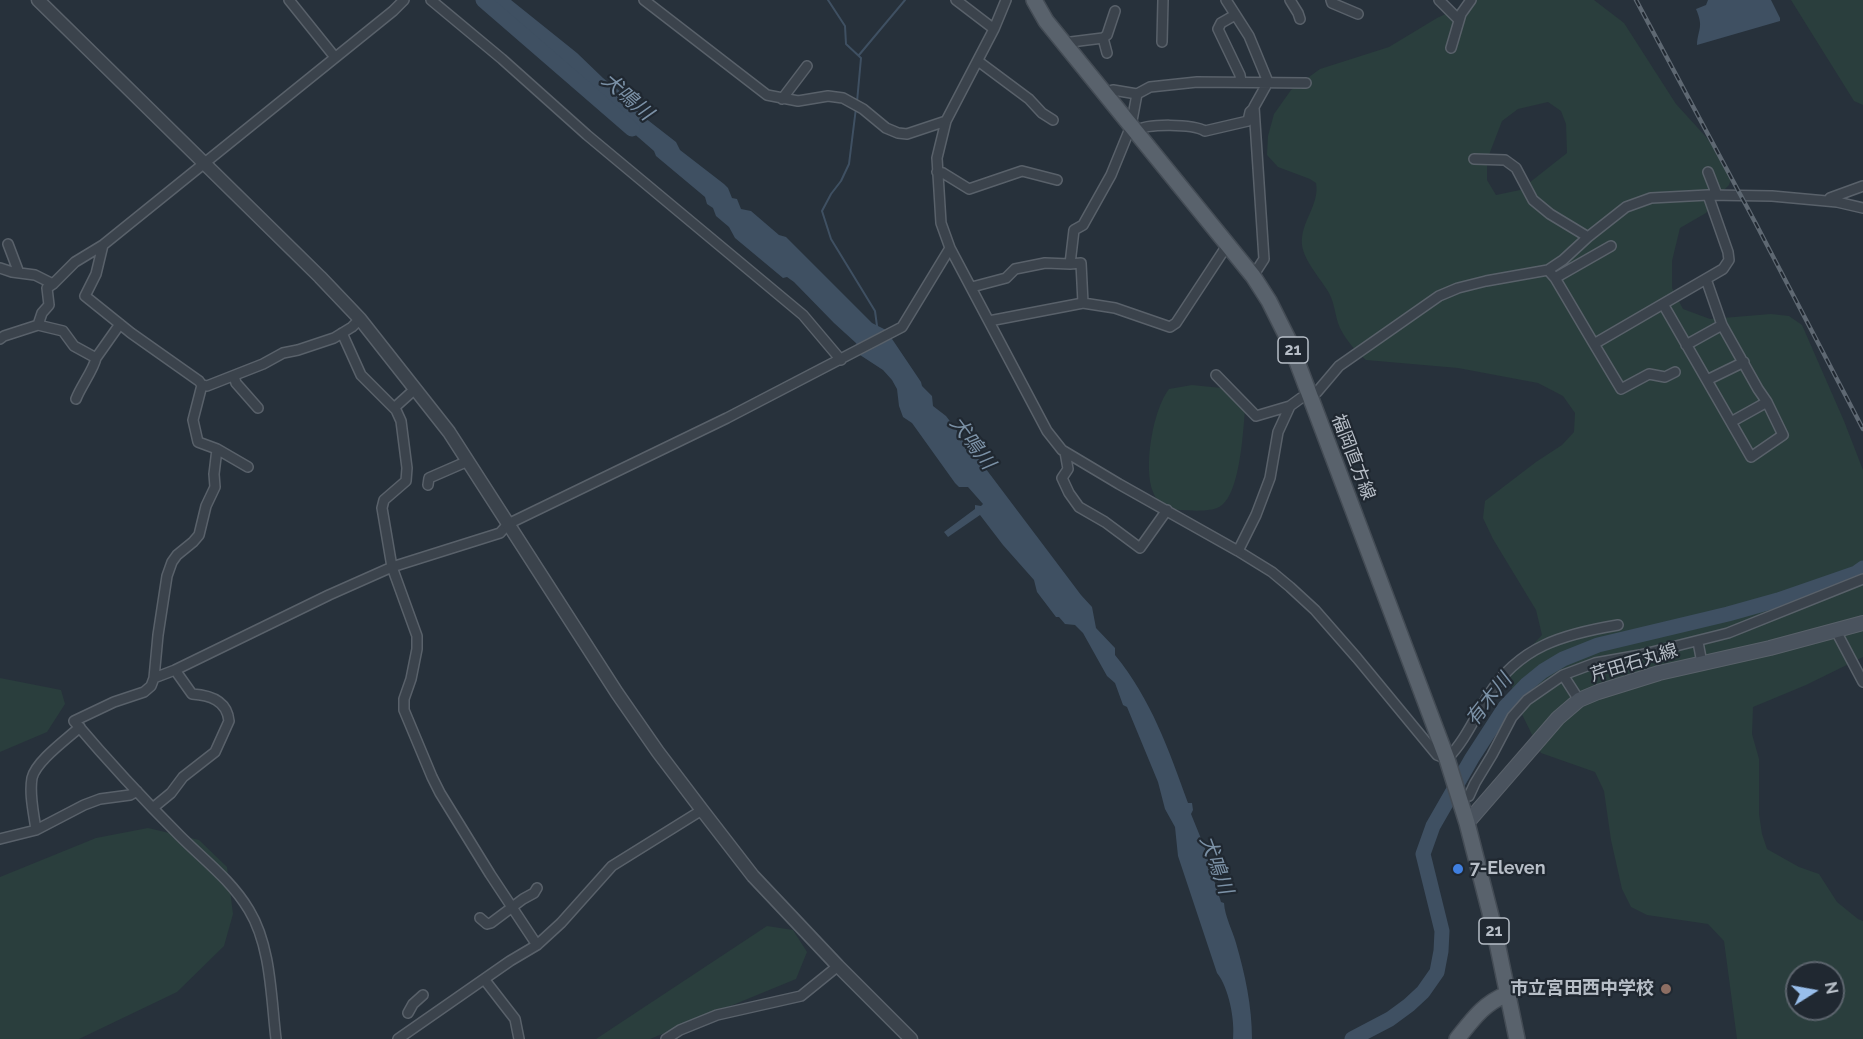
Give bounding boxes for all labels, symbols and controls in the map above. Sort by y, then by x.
water label: 犬鳴川 [596,68,658,126]
road number: 21 [1278,337,1308,363]
street label: 福岡直方線 [1327,411,1379,503]
water label: 犬鳴川 [944,412,1000,474]
street label: 芹田石丸線 [1588,640,1680,686]
water label: 有木川 [1461,669,1517,731]
water label: 犬鳴川 [1194,833,1238,897]
place label: 7-Eleven [1470,858,1546,880]
marker: 7-Eleven [1451,862,1465,876]
road number: 21 [1479,918,1509,944]
north arrow [1785,961,1845,1021]
place label: 市立宮田西中学校 [1510,978,1654,1000]
text: N [1821,980,1842,996]
marker: 市立宮田西中学校 [1659,982,1673,996]

